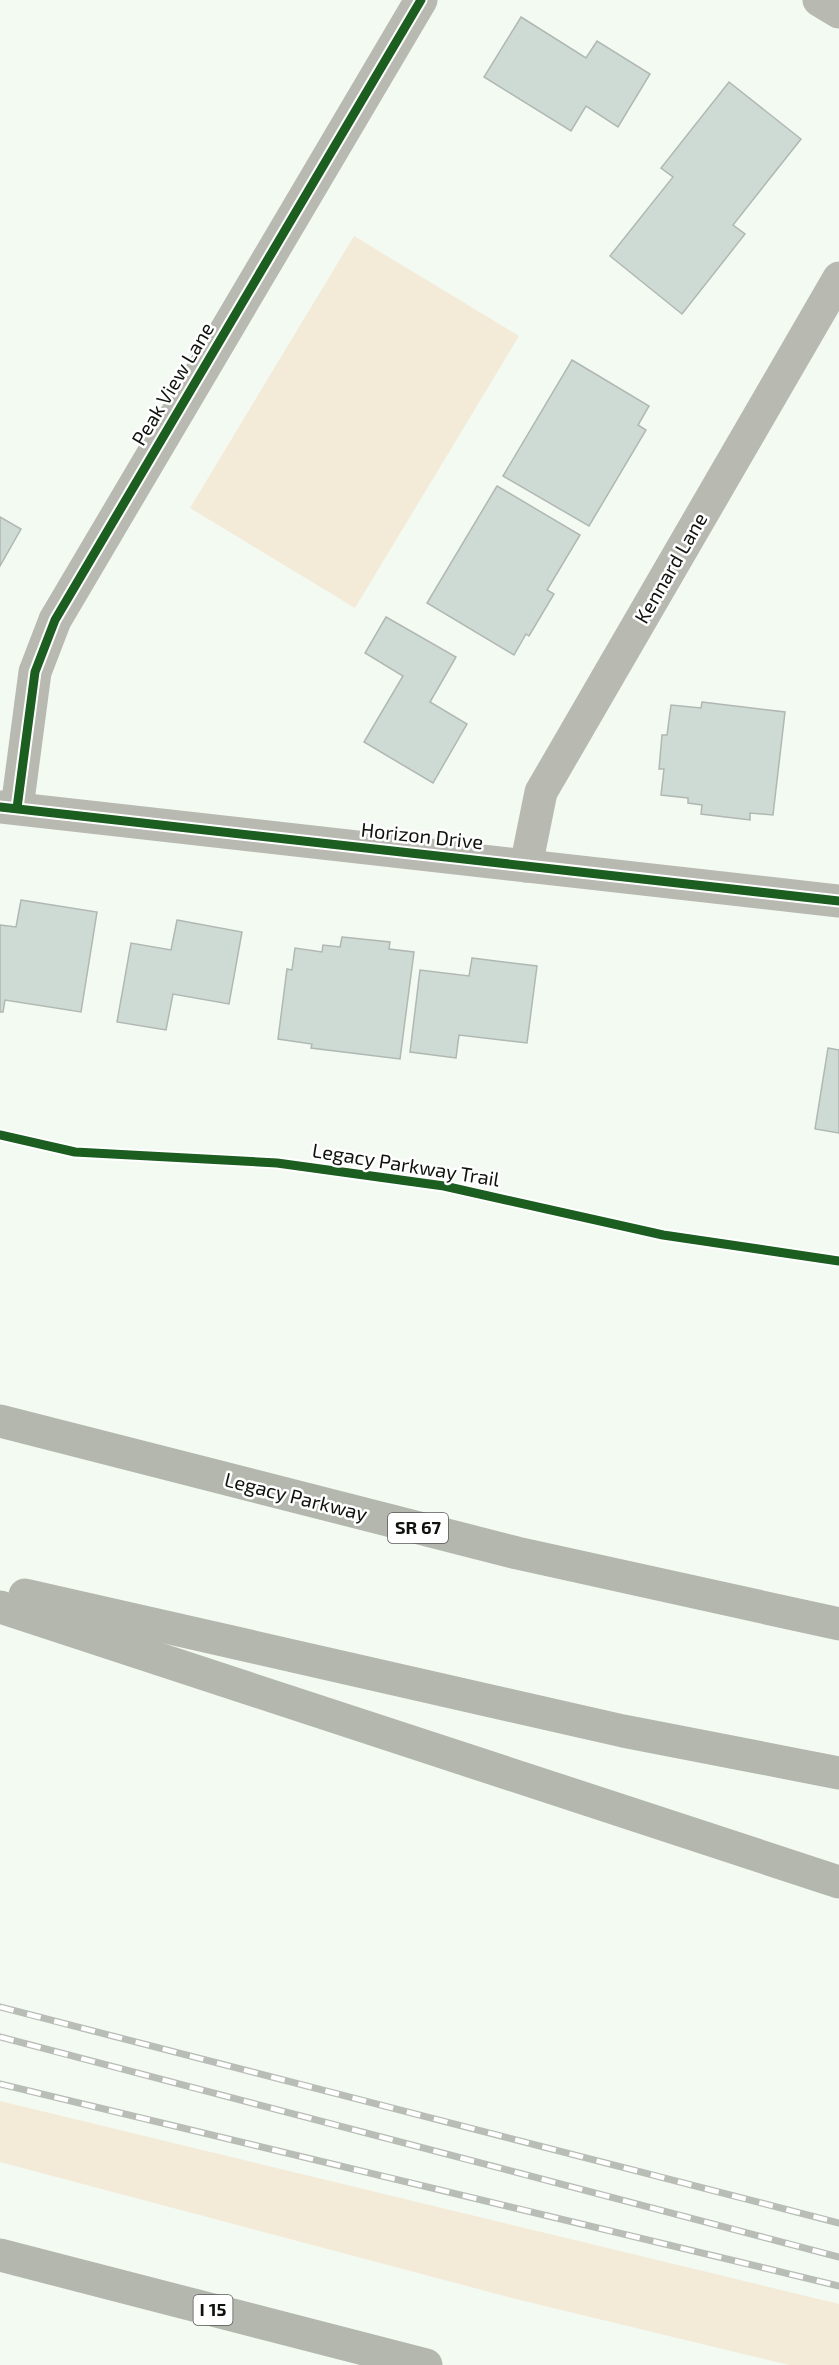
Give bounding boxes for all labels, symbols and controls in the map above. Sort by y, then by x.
street label: Peak View Lane [126,318,218,449]
street label: Kennard Lane [629,508,711,627]
street label: Horizon Drive [360,817,484,853]
street label: Legacy Parkway Trail [311,1137,502,1191]
street label: Legacy Parkway [222,1467,371,1525]
road number: SR 67 [388,1513,448,1543]
road number: I 15 [194,2295,232,2325]

